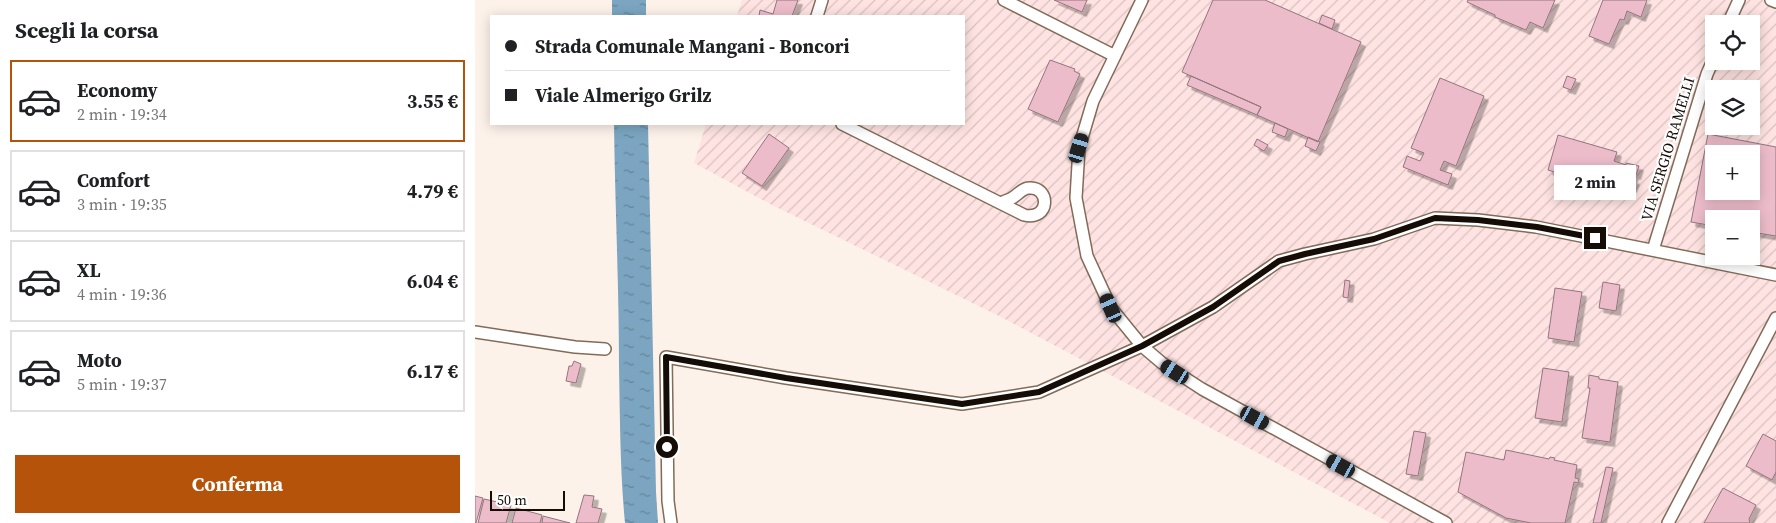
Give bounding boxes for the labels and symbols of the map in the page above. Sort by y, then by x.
street label: VIA SERGIO RAMELLI [1636,74,1699,224]
car [1067,131,1090,165]
callout: 2 min [1554,166,1636,200]
route end [1584,227,1606,249]
car [1098,291,1123,325]
car [1158,358,1191,386]
car [1238,404,1271,432]
route start [656,436,678,458]
car [1324,452,1357,480]
scale bar [490,488,565,511]

